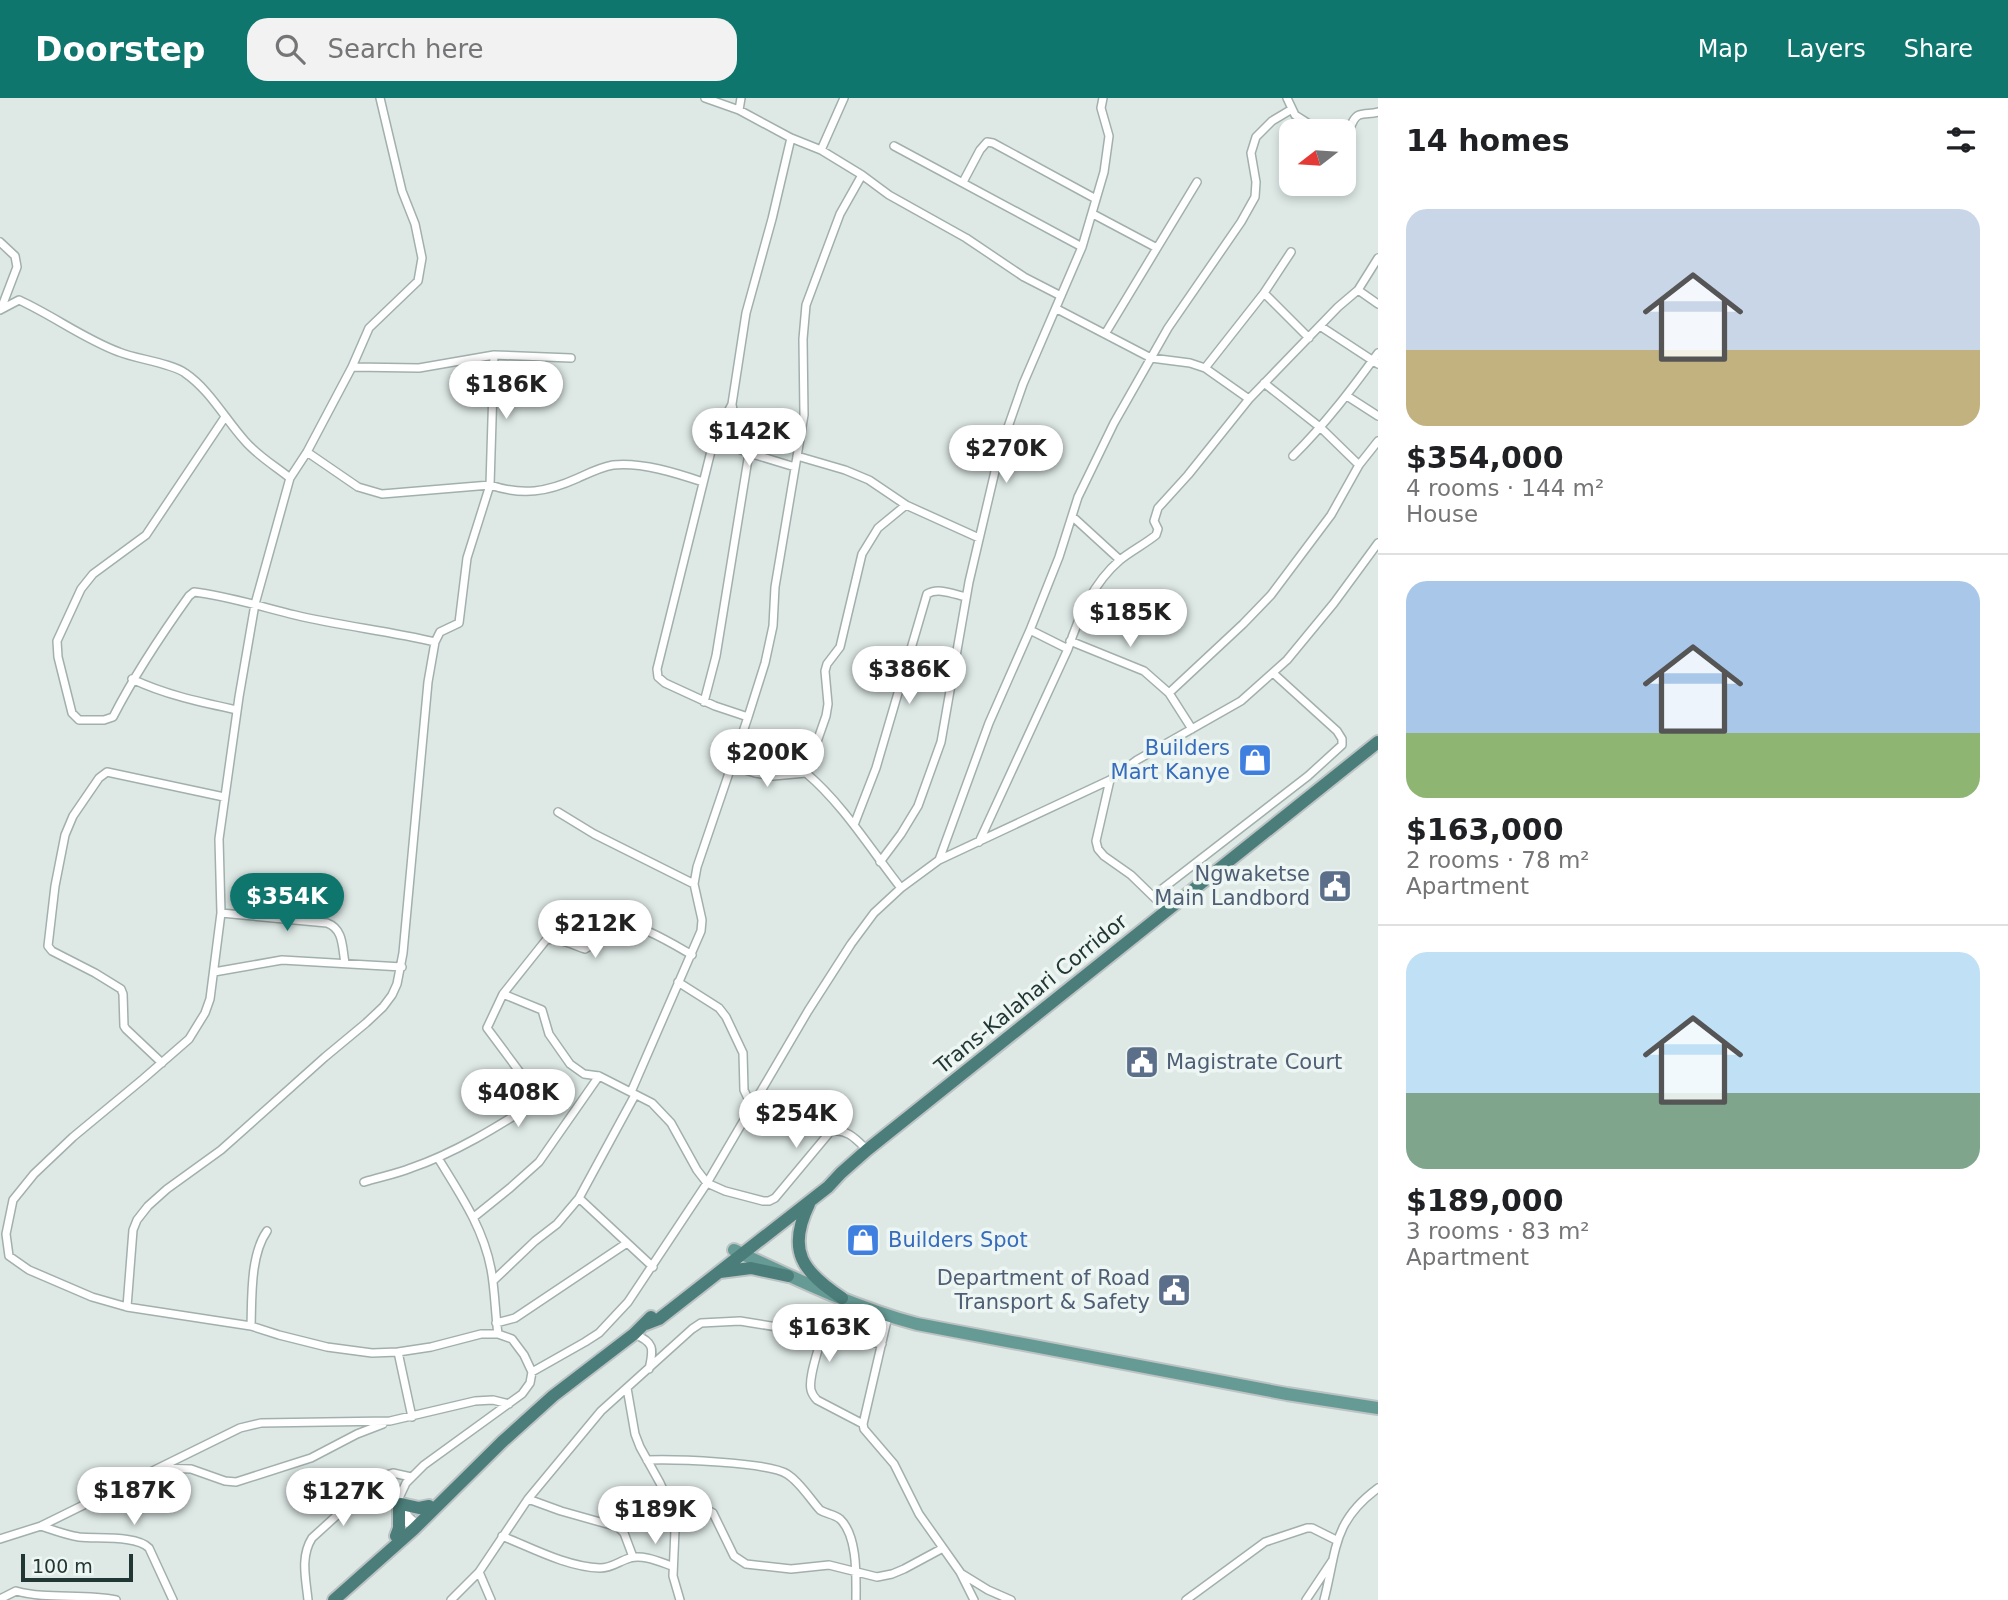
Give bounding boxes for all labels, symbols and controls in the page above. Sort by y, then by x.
search box [247,18,737,81]
text: Doorstep [35,30,205,69]
icon: search [271,30,309,68]
text: Search here [327,34,484,64]
text: Map [1698,35,1748,63]
text: Layers [1786,35,1866,63]
text: Share [1904,35,1973,63]
north arrow [1279,119,1356,196]
map controls [1279,119,1356,196]
icon: filters [1942,121,1980,159]
text: 14 homes [1406,123,1570,158]
icon: home [1630,254,1756,380]
pin: $186K [457,362,555,421]
text: $186K [465,371,547,397]
pin: $142K [700,408,798,468]
text: $142K [708,418,790,444]
pin: $270K [957,426,1055,485]
text: $270K [965,435,1047,461]
text: $354,000 [1406,440,1564,475]
text: 4 rooms · 144 m² [1406,475,1604,501]
text: House [1406,501,1478,527]
pin: $185K [1081,589,1179,649]
text: $185K [1089,599,1171,625]
icon: home [1630,626,1756,752]
pin: $386K [860,646,958,706]
text: $386K [868,656,950,682]
pin: $200K [718,730,816,789]
place label: Builders Mart Kanye [1111,736,1230,784]
text: $200K [726,739,808,765]
shop icon: Builders Mart Kanye [1236,741,1274,779]
text: $163,000 [1406,812,1564,847]
text: 2 rooms · 78 m² [1406,847,1590,873]
place label: Ngwaketse Main Landbord [1154,862,1310,910]
public building icon: Ngwaketse Main Landbord [1316,867,1354,905]
text: Apartment [1406,873,1529,899]
pin: $354K [238,874,336,933]
text: $354K [246,883,328,909]
pin: $212K [546,900,644,960]
street label: Trans-Kalahari Corridor [929,909,1132,1080]
text: $212K [554,910,636,936]
icon: home [1630,997,1756,1123]
public building icon: Magistrate Court [1123,1043,1161,1081]
place label: Magistrate Court [1166,1050,1342,1074]
pin: $408K [469,1070,567,1129]
text: $408K [477,1079,559,1105]
pin: $254K [747,1090,845,1150]
text: $254K [755,1100,837,1126]
text: $189,000 [1406,1183,1564,1218]
text: 3 rooms · 83 m² [1406,1218,1590,1244]
shop icon: Builders Spot [844,1221,882,1259]
place label: Builders Spot [888,1228,1028,1252]
text: Apartment [1406,1244,1529,1270]
place label: Department of Road Transport & Safety [937,1266,1150,1314]
public building icon: Department of Road Transport & Safety [1155,1271,1193,1309]
pin: $163K [780,1304,878,1364]
text: $163K [788,1314,870,1340]
pin: $187K [85,1468,183,1527]
pin: $127K [294,1468,392,1528]
text: $187K [93,1477,175,1503]
text: $127K [302,1478,384,1504]
pin: $189K [606,1486,704,1546]
text: $189K [614,1496,696,1522]
scale bar [21,1551,133,1583]
text: 100 m [32,1555,93,1577]

